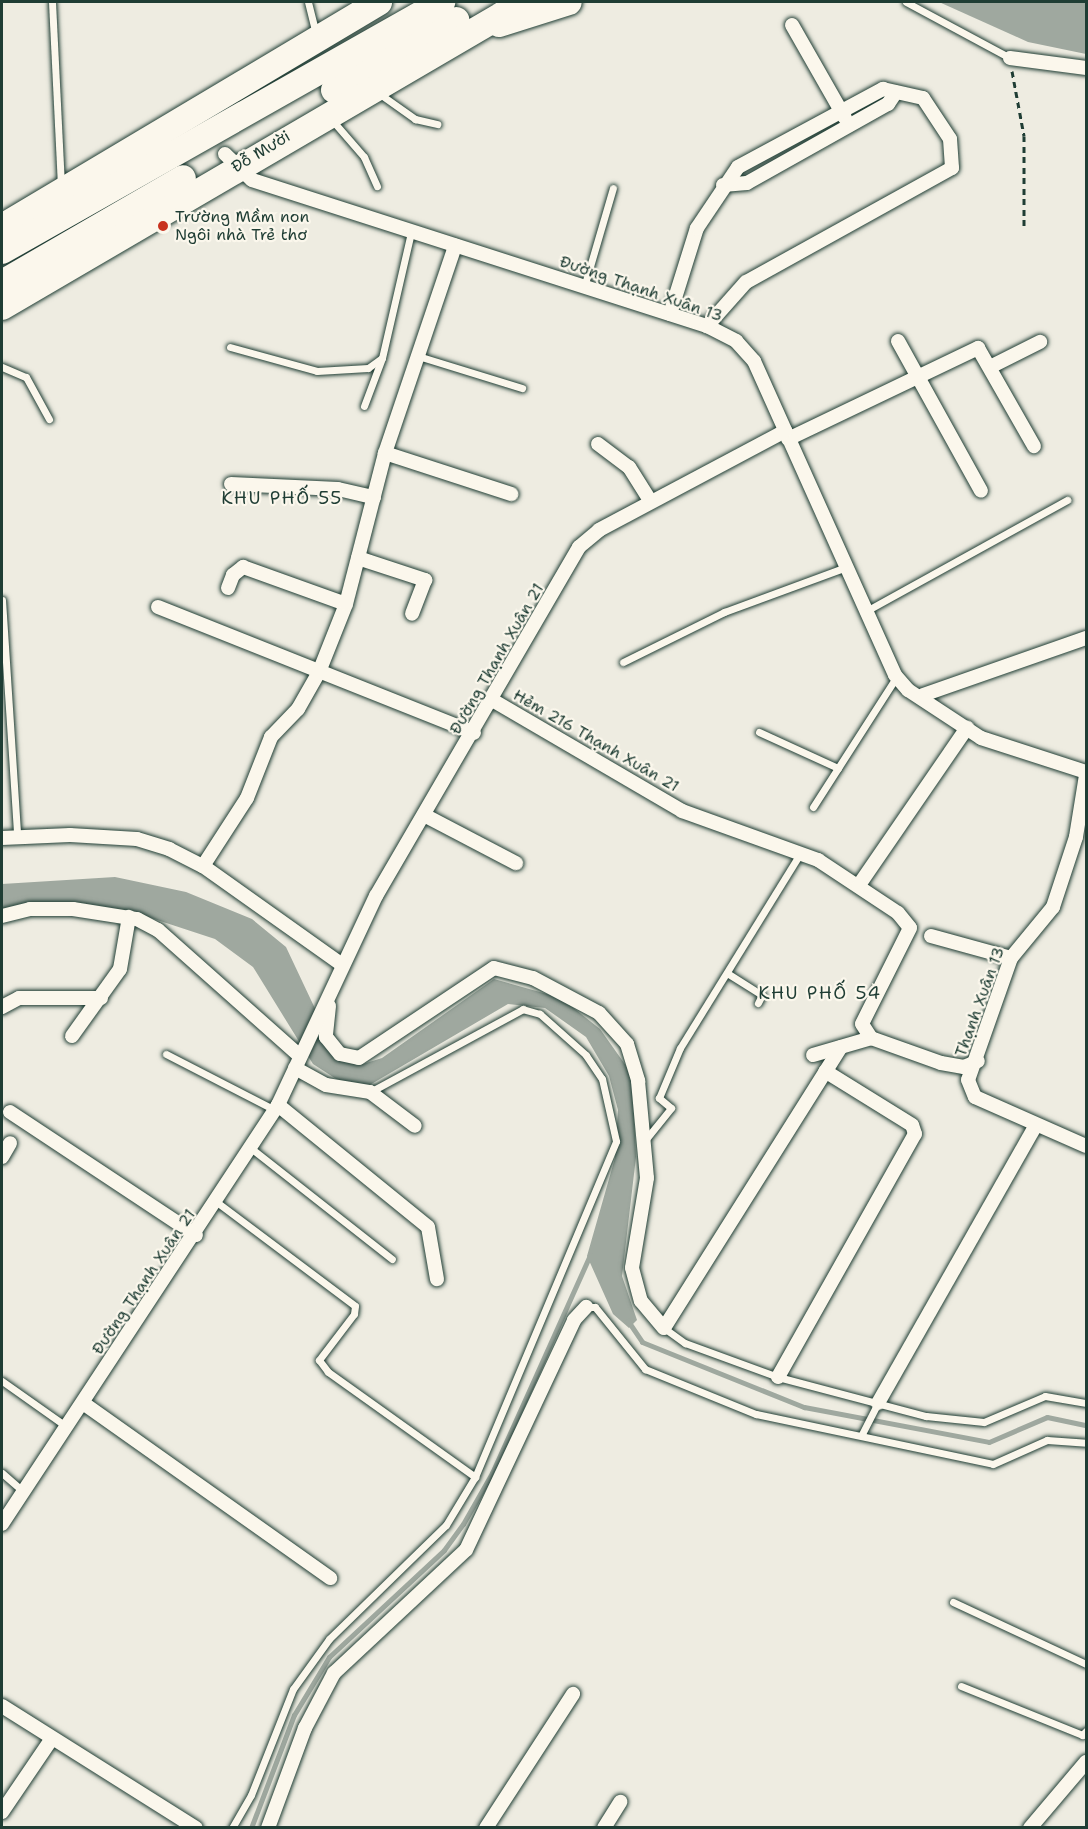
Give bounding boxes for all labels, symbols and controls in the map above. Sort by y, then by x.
street label: Đỗ Mười [228,127,294,177]
place label: Trường Mầm non Ngôi nhà Trẻ thơ [175,207,309,245]
marker: Trường Mầm non Ngôi nhà Trẻ thơ [156,219,170,233]
street label: Đường Thạnh Xuân 13 [557,252,725,326]
district label: KHU PHỐ 55 [221,487,343,509]
street label: Đường Thạnh Xuân 21 [446,580,548,738]
street label: Hẻm 216 Thạnh Xuân 21 [510,686,682,796]
street label: Thạnh Xuân 13 [951,944,1009,1060]
district label: KHU PHỐ 54 [758,982,882,1004]
street label: Đường Thạnh Xuân 21 [88,1206,200,1358]

